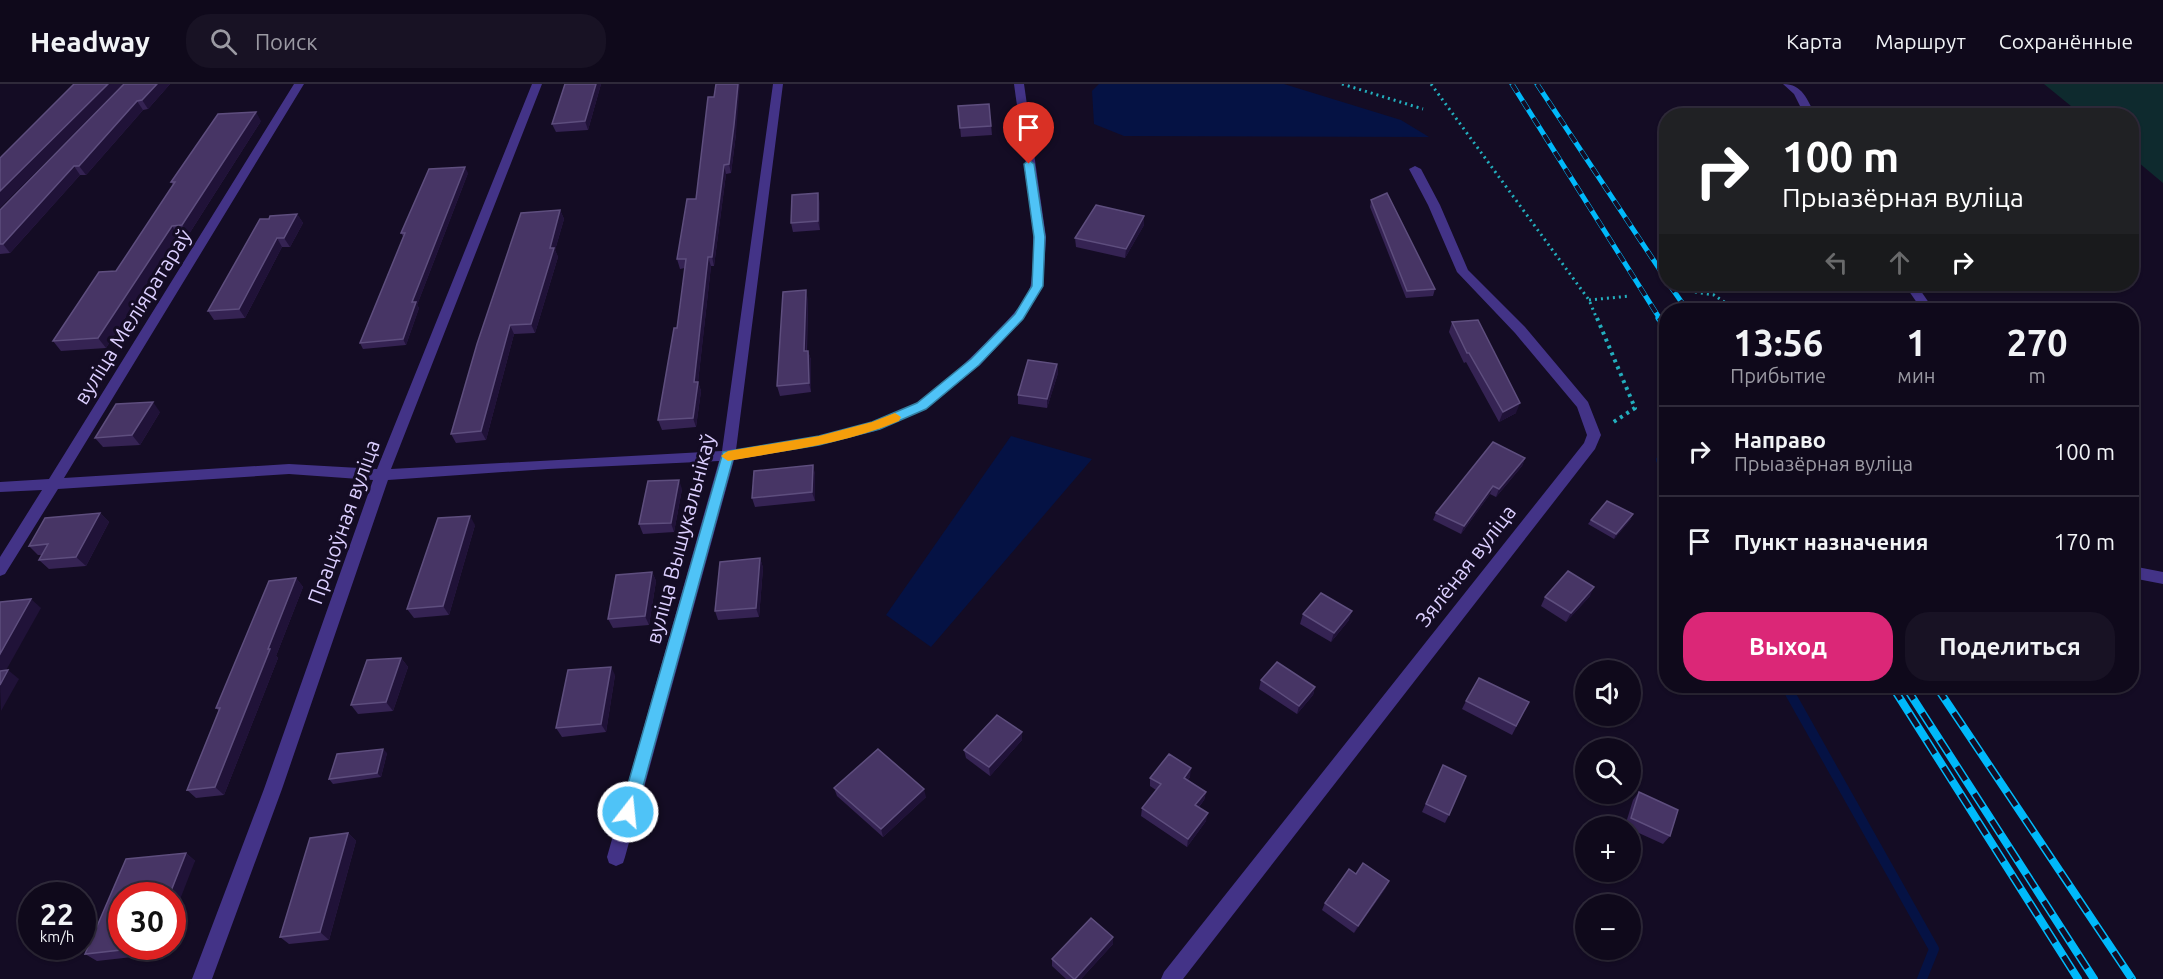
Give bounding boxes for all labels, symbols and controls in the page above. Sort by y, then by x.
search box [186,14,606,68]
icon: search [207,25,240,58]
text: Headway [30,26,150,57]
text: Поиск [255,29,318,54]
text: Карта [1786,29,1842,53]
text: Маршрут [1875,29,1966,53]
text: Сохранённые [1999,29,2133,53]
pin [1003,102,1054,164]
icon: arrive [1012,111,1045,144]
icon: right [1683,132,1761,210]
text: 100 m [1782,133,1899,180]
text: Прыазёрная вуліца [1782,182,2024,212]
street label: вуліца Меліяратараў [69,225,196,408]
icon: left [1820,246,1853,279]
icon: ahead [1883,246,1916,279]
icon: right [1946,246,1979,279]
text: 13:56 [1733,322,1823,363]
text: 1 [1906,322,1927,363]
text: 270 [2007,322,2068,363]
text: Прибытие [1730,364,1826,387]
text: мин [1897,364,1935,387]
text: m [2029,364,2046,387]
text: Направо [1734,427,1826,452]
street label: вуліца Вышукальнікаў [640,431,720,646]
icon: right [1683,435,1716,468]
street label: Працоўная вуліца [302,436,384,607]
text: 100 m [2054,439,2115,464]
text: Прыазёрная вуліца [1734,452,1913,475]
street label: Зялёная вуліца [1410,500,1520,631]
icon: arrive [1683,525,1716,558]
text: Пункт назначения [1734,529,1928,554]
text: 170 m [2054,529,2115,554]
button: Выход [1683,612,1893,681]
button: Поделиться [1905,612,2115,681]
map controls [1575,660,1641,960]
button: sound [1575,660,1641,726]
button: search [1575,738,1641,804]
position arrow [596,780,660,844]
button: + [1575,816,1641,882]
speed limit sign: 30 [108,882,186,960]
button: − [1575,894,1641,960]
text: 22 [40,897,74,931]
text: km/h [40,928,74,945]

